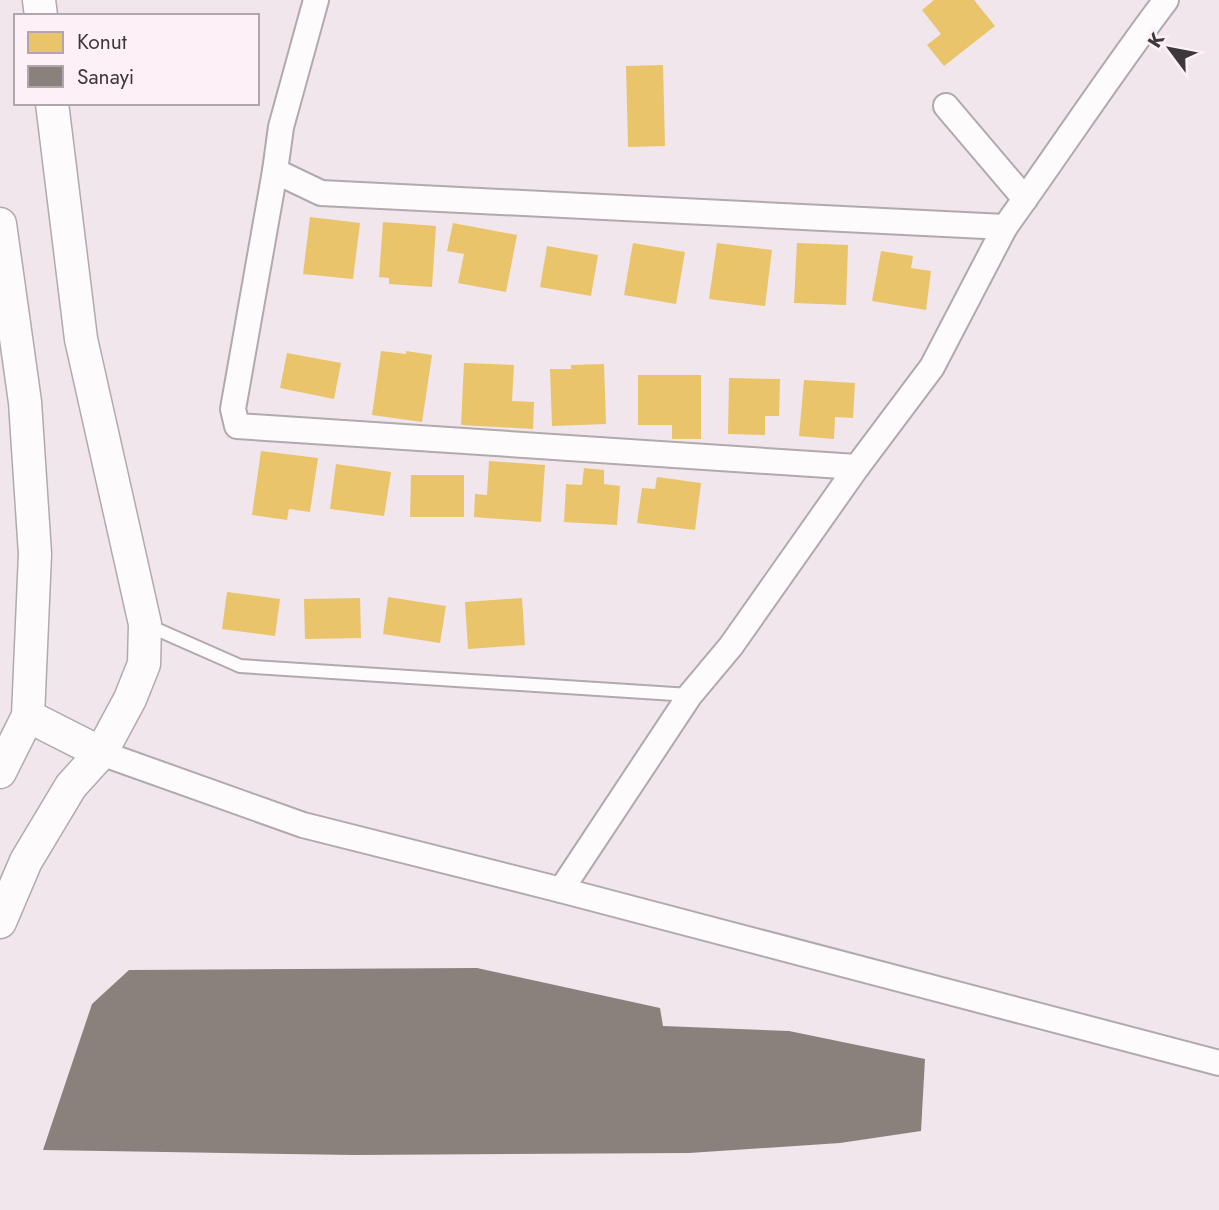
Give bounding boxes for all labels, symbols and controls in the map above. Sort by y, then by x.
legend [14,14,259,105]
north arrow [1135,14,1205,84]
text: Konut [77,27,127,57]
text: K [1141,27,1171,53]
text: Sanayi [77,62,134,92]

